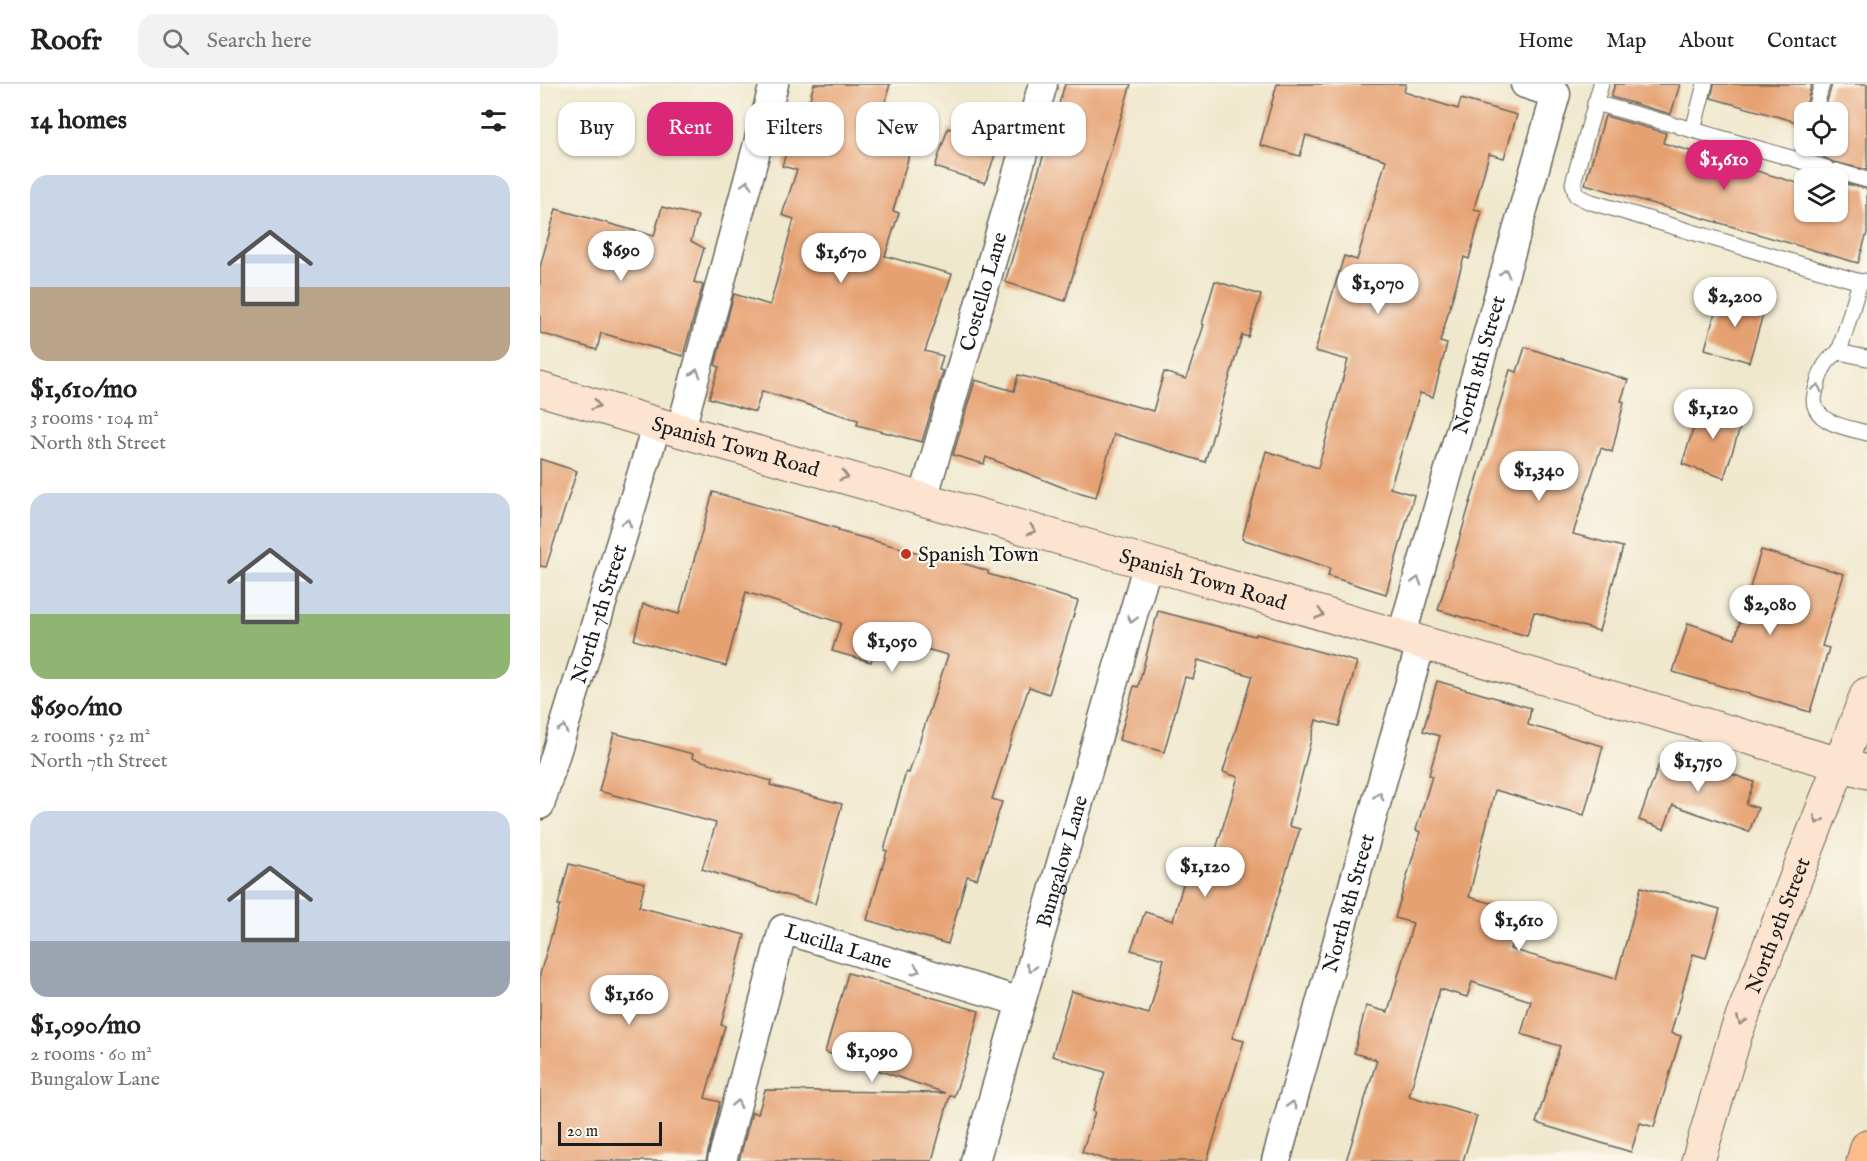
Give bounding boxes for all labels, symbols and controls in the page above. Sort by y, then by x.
search box [138,14,558,68]
text: Roofr [30,24,102,59]
icon: search [159,25,192,58]
text: Search here [207,27,312,55]
text: Home [1518,28,1573,55]
text: Map [1606,28,1646,55]
text: About [1679,28,1734,55]
text: Contact [1767,28,1837,55]
chip: Buy [558,102,635,156]
chip: Rent [647,102,733,156]
chip: Filters [745,102,844,156]
chip: New [856,102,939,156]
chip: Apartment [951,102,1086,156]
map controls [1794,102,1848,222]
button: locate [1794,102,1848,156]
text: 14 homes [30,104,127,137]
icon: filters [477,104,510,137]
pin: $1,610 [1675,140,1773,191]
text: $1,610 [1699,147,1749,172]
button: layers [1794,168,1848,222]
one-way arrow [739,179,752,189]
icon: home [216,214,324,322]
street label: Costello Lane [954,229,1015,355]
pin: $690 [585,231,657,282]
pin: $1,670 [792,233,890,284]
text: $690 [602,238,640,263]
text: $1,670 [815,240,867,265]
pin: $1,070 [1329,264,1427,315]
one-way arrow [1498,268,1510,279]
text: $1,070 [1352,271,1404,296]
pin: $2,200 [1686,277,1784,328]
text: $2,200 [1708,284,1762,309]
street label: North 8th Street [1448,293,1513,438]
one-way arrow [689,368,701,378]
text: $1,610/mo [30,373,137,406]
one-way arrow [1809,384,1822,394]
pin: $1,120 [1664,389,1762,440]
text: $1,120 [1688,396,1738,421]
one-way arrow [590,398,601,410]
text: 3 rooms · 104 m² [30,406,159,431]
street label: Spanish Town Road [649,411,823,484]
text: North 8th Street [30,431,166,456]
pin: $1,340 [1490,451,1588,502]
text: $1,340 [1514,458,1564,483]
one-way arrow [838,469,849,481]
one-way arrow [620,518,632,529]
one-way arrow [1026,523,1036,535]
icon: home [216,532,324,640]
street label: North 7th Street [566,541,634,687]
place label: Spanish Town [918,542,1039,569]
street label: Spanish Town Road [1116,544,1290,618]
marker: Spanish Town [899,547,913,561]
one-way arrow [1410,576,1422,587]
pin: $2,080 [1721,585,1819,636]
text: $2,080 [1743,592,1797,617]
one-way arrow [1314,607,1325,619]
one-way arrow [1127,613,1139,624]
pin: $1,050 [843,622,941,673]
text: $1,050 [867,629,917,654]
text: $690/mo [30,691,122,724]
text: 2 rooms · 52 m² [30,724,150,749]
one-way arrow [556,724,568,735]
pin: $1,750 [1649,742,1747,793]
text: North 7th Street [30,749,168,774]
text: $1,750 [1673,749,1723,774]
one-way arrow [1371,791,1384,801]
street label: Bungalow Lane [1031,792,1095,931]
one-way arrow [1813,813,1825,824]
street label: North 8th Street [1317,831,1382,976]
pin: $1,120 [1156,847,1254,898]
icon: home [216,850,324,958]
text: $1,120 [1180,854,1230,879]
street label: North 9th Street [1740,854,1818,998]
pin: $1,610 [1470,901,1568,952]
text: $1,610 [1494,908,1544,933]
street label: Lucilla Lane [781,918,895,977]
one-way arrow [1026,962,1038,973]
one-way arrow [910,963,921,975]
pin: $1,160 [580,975,678,1026]
text: $1,160 [604,982,654,1007]
text: $1,090/mo [30,1009,141,1042]
one-way arrow [1735,1015,1748,1026]
pin: $1,090 [823,1032,921,1083]
text: $1,090 [846,1039,898,1064]
text: 2 rooms · 60 m² [30,1042,152,1067]
text: Bungalow Lane [30,1067,160,1092]
one-way arrow [730,1100,742,1110]
one-way arrow [1285,1100,1297,1111]
scale bar [558,1119,662,1146]
text: 20 m [567,1122,598,1142]

